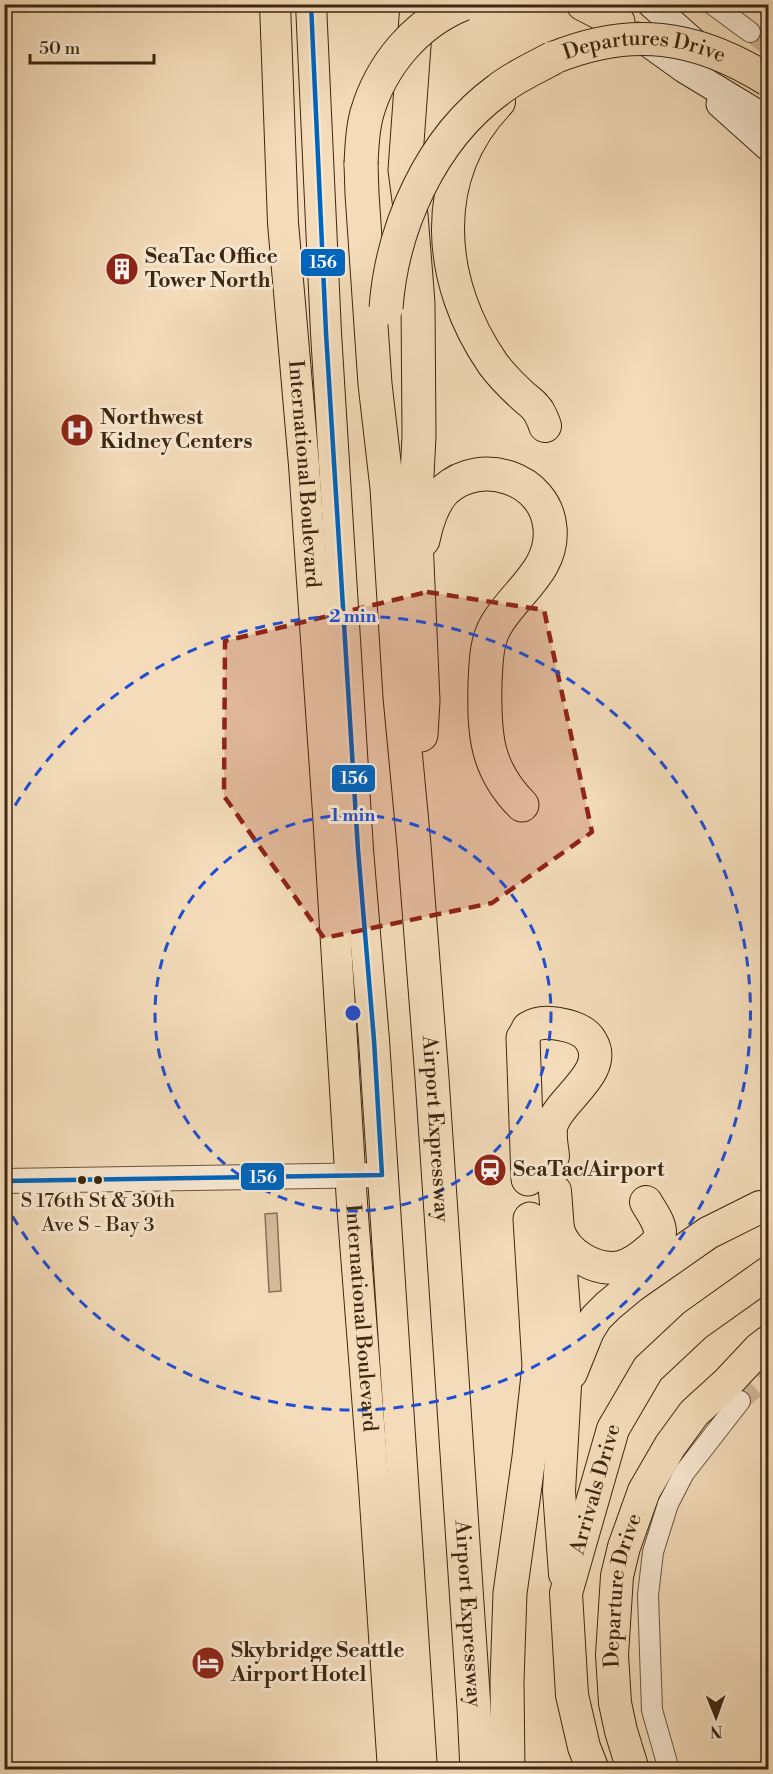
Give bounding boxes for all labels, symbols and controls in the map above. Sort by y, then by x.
street label: Departures Drive [559,26,729,69]
scale bar [30,27,154,65]
text: 50 m [39,37,81,60]
place label: SeaTac Office Tower North [145,244,278,294]
line badge: 156 [300,248,346,277]
building icon: SeaTac Office Tower North [104,251,140,287]
text: 156 [309,253,337,273]
street label: International Boulevard [282,359,325,589]
place label: Northwest Kidney Centers [100,405,252,455]
hospital icon: Northwest Kidney Centers [59,412,95,448]
text: 2 min [329,605,377,628]
line badge: 156 [331,764,376,793]
text: 156 [340,769,368,789]
text: 1 min [331,804,375,827]
centre of rings [343,1003,363,1023]
street label: Airport Expressway [416,1034,455,1224]
station icon: SeaTac/Airport [472,1152,508,1188]
place label: SeaTac/Airport [513,1157,665,1183]
line badge: 156 [240,1162,285,1191]
text: 156 [249,1168,277,1188]
unlabelled marker [76,1174,88,1186]
marker: S 176th St & 30th Ave S - Bay 3 [92,1174,104,1186]
place label: S 176th St & 30th Ave S - Bay 3 [21,1189,175,1238]
street label: International Boulevard [339,1203,383,1433]
street label: Arrivals Drive [564,1421,627,1559]
street label: Departure Drive [599,1510,648,1668]
street label: Airport Expressway [448,1519,487,1709]
place label: Skybridge Seattle Airport Hotel [230,1638,404,1688]
hotel icon: Skybridge Seattle Airport Hotel [190,1645,226,1681]
north arrow [686,1687,746,1747]
text: N [709,1721,723,1741]

